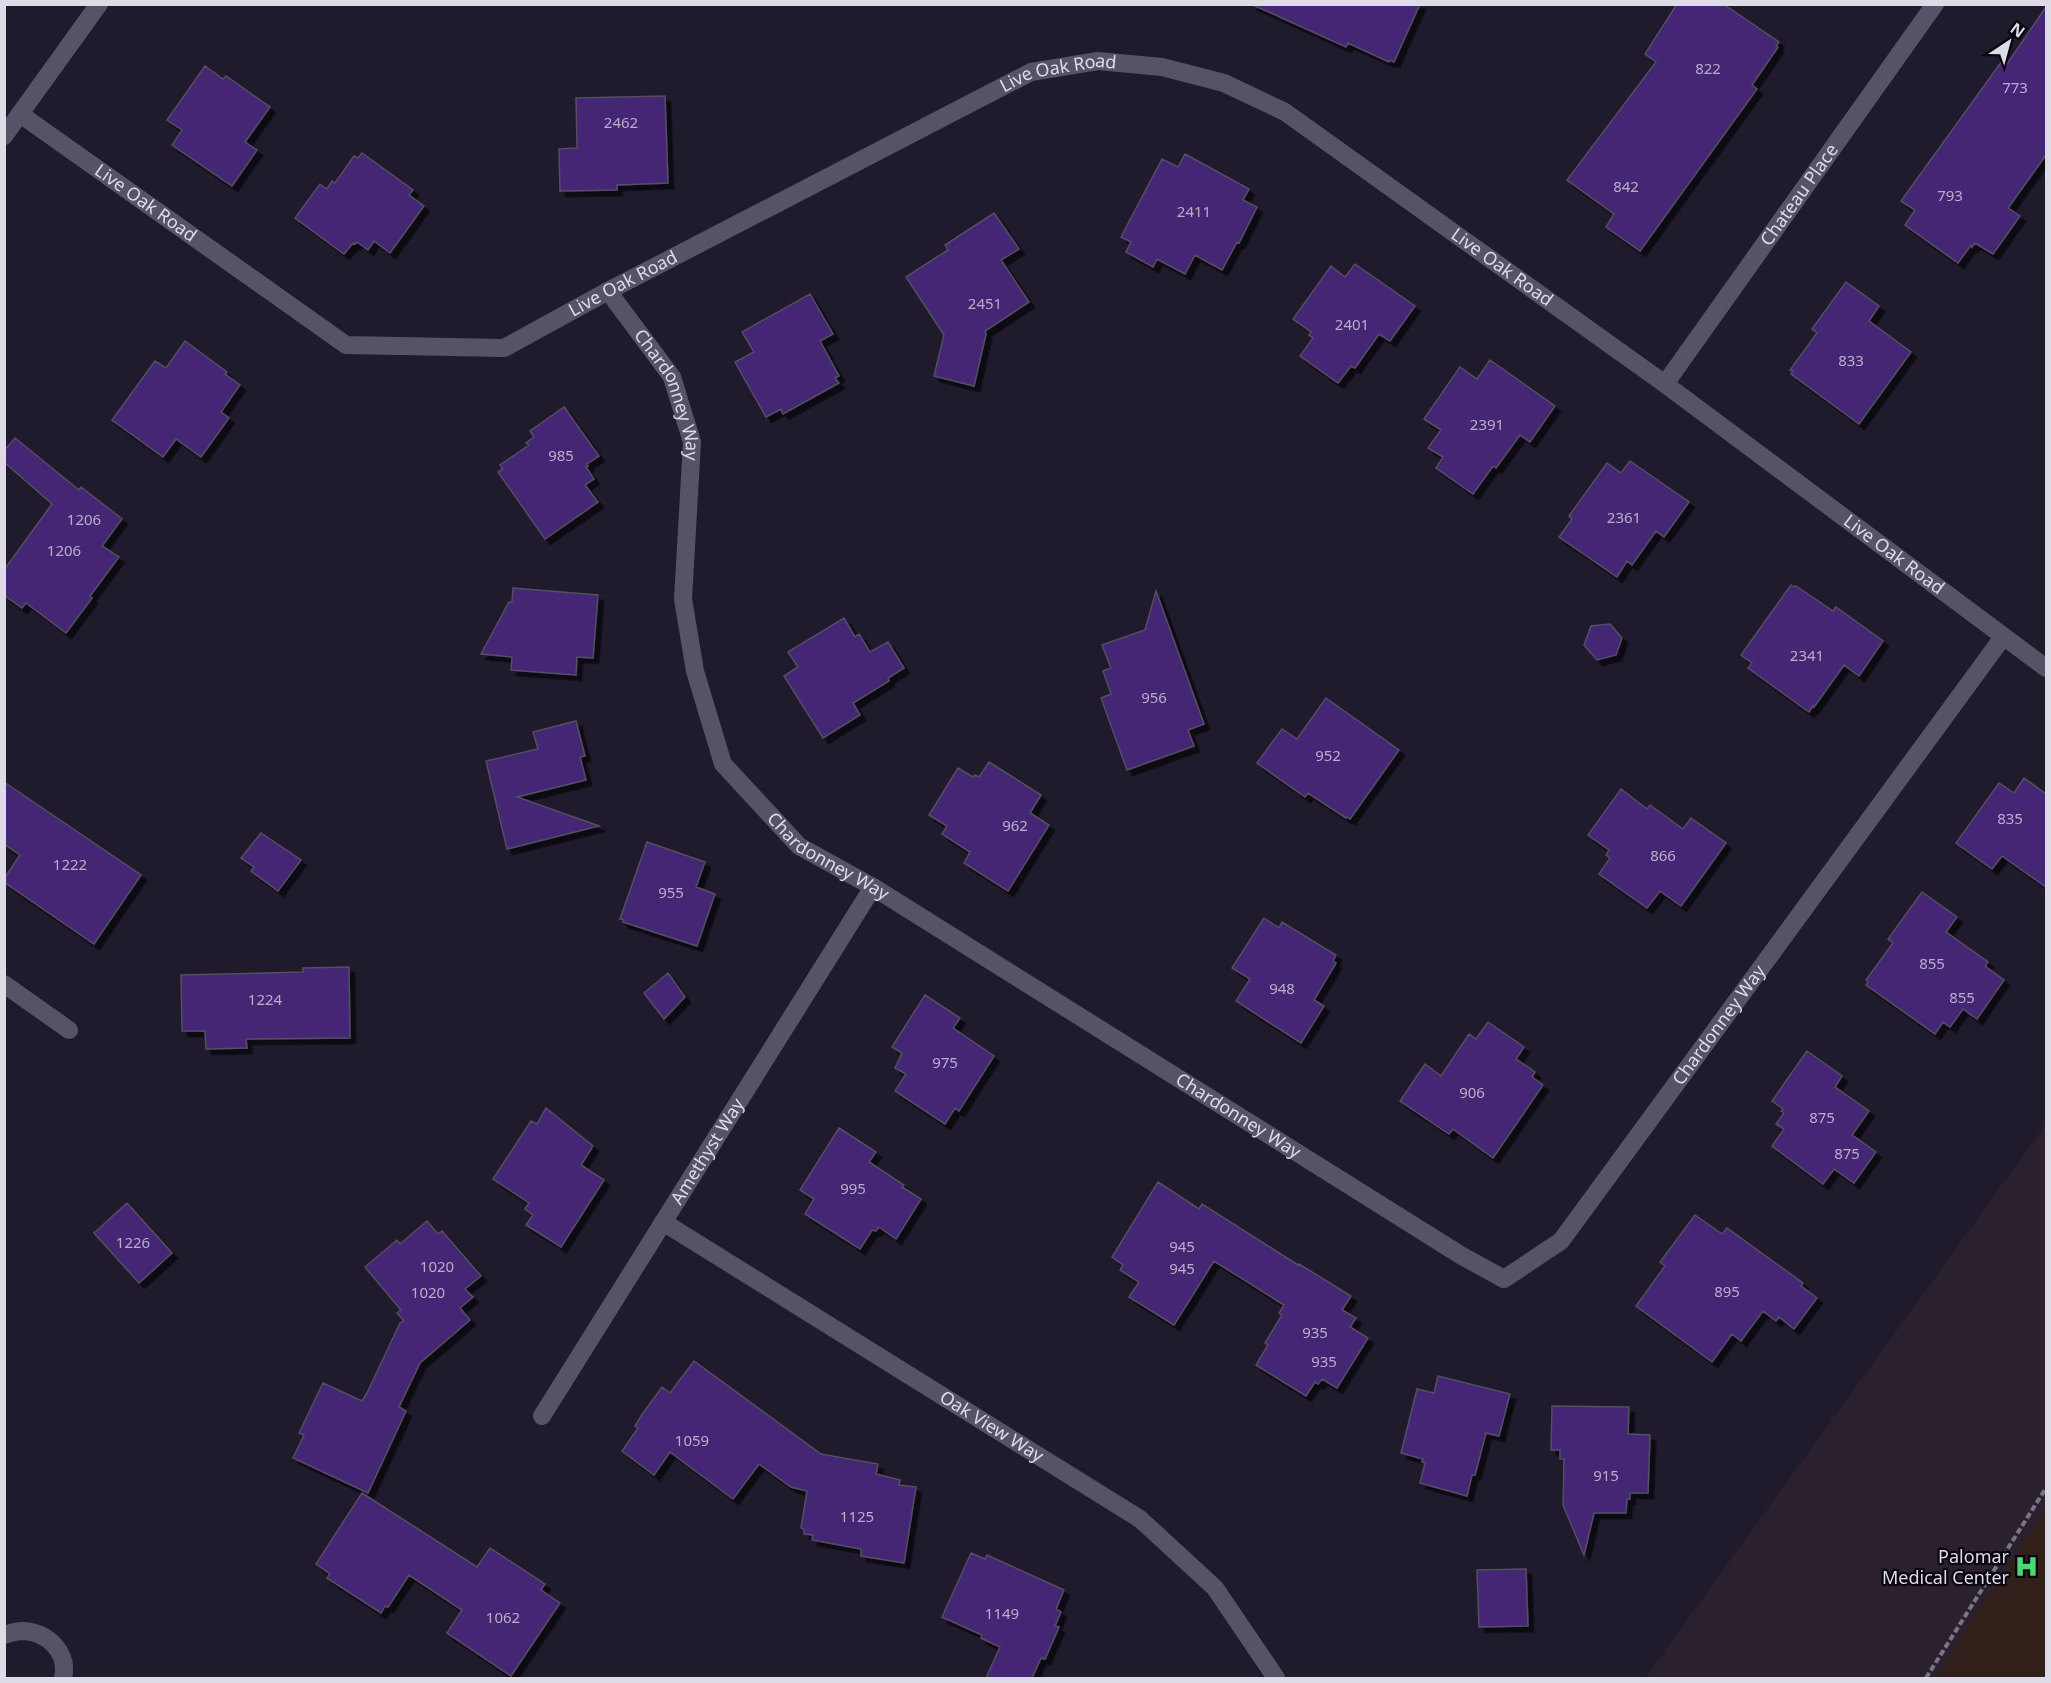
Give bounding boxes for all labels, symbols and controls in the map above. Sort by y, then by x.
north arrow [1979,12,2039,72]
text: N [2006,17,2030,43]
street label: Live Oak Road [995,48,1118,97]
house number: 822 [1695,58,1721,78]
house number: 773 [2002,77,2028,97]
house number: 2462 [604,112,638,132]
street label: Chateau Place [1754,139,1843,250]
street label: Live Oak Road [90,158,202,247]
house number: 842 [1613,176,1639,196]
house number: 793 [1937,185,1963,205]
house number: 2411 [1177,201,1211,221]
street label: Live Oak Road [1447,222,1558,311]
street label: Live Oak Road [564,244,681,321]
house number: 2451 [968,293,1002,313]
house number: 2401 [1335,314,1369,334]
street label: Chardonney Way [629,324,705,462]
house number: 833 [1838,350,1864,370]
house number: 2391 [1470,414,1504,434]
house number: 985 [548,445,574,465]
house number: 2361 [1607,507,1641,527]
street label: Live Oak Road [1839,508,1950,599]
house number: 1206 [67,509,101,529]
house number: 1206 [47,540,81,560]
house number: 2341 [1790,645,1824,665]
house number: 956 [1141,687,1167,707]
house number: 952 [1315,745,1341,765]
street label: Chardonney Way [762,806,895,906]
house number: 835 [1997,808,2023,828]
house number: 962 [1002,815,1028,835]
house number: 866 [1650,845,1676,865]
house number: 1222 [53,854,87,874]
house number: 955 [658,882,684,902]
house number: 855 [1919,953,1945,973]
street label: Chardonney Way [1666,959,1771,1089]
house number: 948 [1269,978,1295,998]
house number: 855 [1949,987,1975,1007]
house number: 1224 [248,989,283,1009]
house number: 975 [932,1052,958,1072]
street label: Chardonney Way [1172,1067,1307,1164]
house number: 906 [1459,1082,1485,1102]
street label: Amethyst Way [664,1093,749,1209]
house number: 875 [1809,1107,1835,1127]
house number: 875 [1834,1143,1860,1163]
house number: 995 [840,1178,866,1198]
house number: 1226 [116,1232,150,1252]
house number: 945 [1169,1236,1195,1256]
house number: 1020 [420,1256,454,1276]
house number: 945 [1169,1258,1195,1278]
house number: 895 [1714,1281,1740,1301]
house number: 1020 [411,1282,445,1302]
house number: 935 [1302,1322,1328,1342]
house number: 935 [1311,1351,1337,1371]
street label: Oak View Way [936,1384,1049,1468]
house number: 1059 [675,1430,709,1450]
house number: 915 [1593,1465,1619,1485]
house number: 1125 [840,1506,874,1526]
place label: Palomar Medical Center [1882,1544,2010,1589]
hospital icon: Palomar Medical Center [2014,1554,2040,1580]
house number: 1149 [985,1603,1019,1623]
house number: 1062 [486,1607,520,1627]

